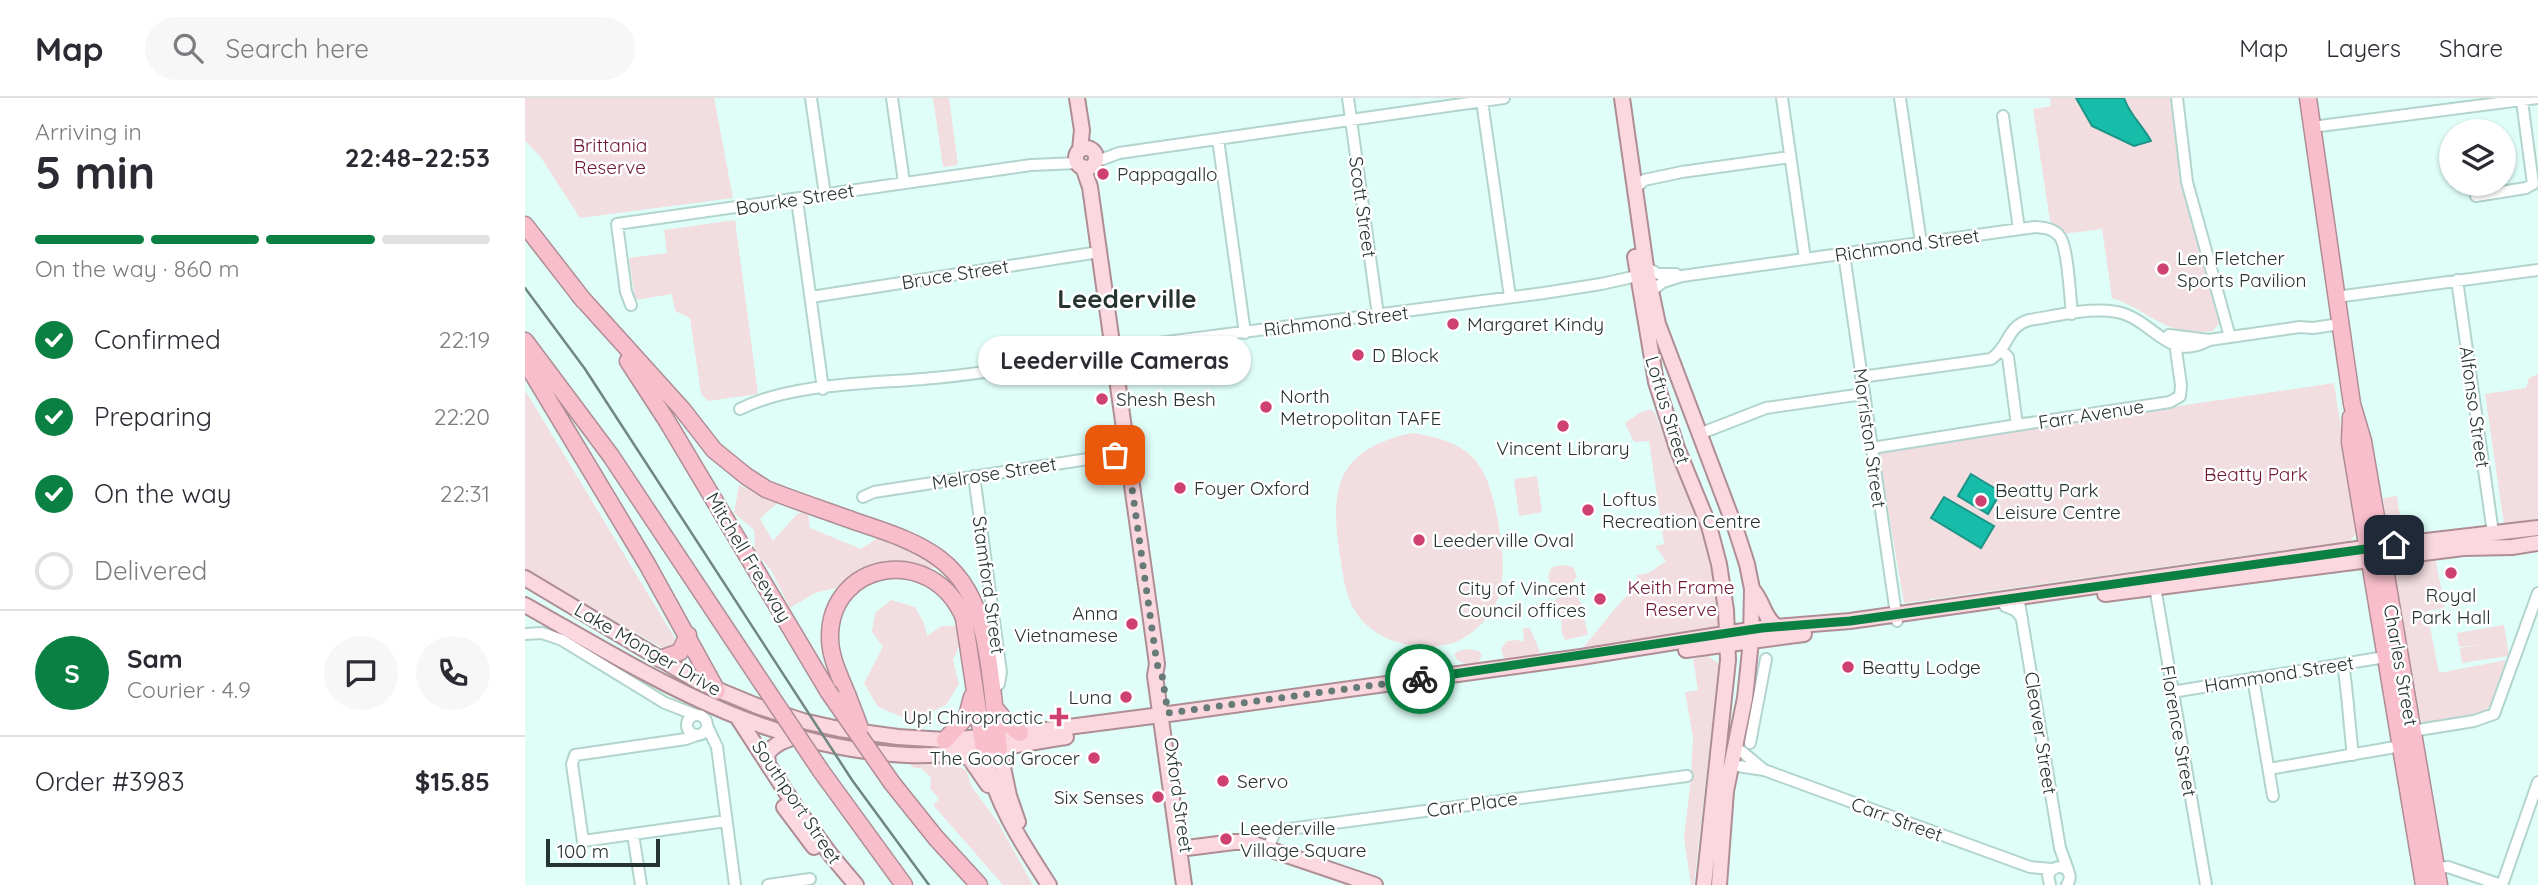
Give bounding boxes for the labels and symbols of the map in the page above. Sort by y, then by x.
park label: Brittania Reserve [573,133,647,179]
street label: Scott Street [1344,155,1382,259]
place label: Pappagallo [1117,162,1218,186]
marker: Pappagallo [1095,166,1111,182]
street label: Bourke Street [734,178,856,220]
street label: Richmond Street [1833,223,1981,267]
place label: Len Fletcher Sports Pavilion [2177,246,2306,292]
street label: Bruce Street [900,254,1010,294]
marker: Len Fletcher Sports Pavilion [2155,261,2171,277]
district label: Leederville [1057,282,1197,315]
street label: Richmond Street [1262,300,1410,342]
place label: Margaret Kindy [1467,312,1604,336]
marker: Margaret Kindy [1445,316,1461,332]
callout: Leederville Cameras [979,336,1251,385]
place label: D Block [1372,343,1439,367]
street label: Alfonso Street [2455,345,2495,469]
marker: D Block [1350,347,1366,363]
street label: Loftus Street [1640,353,1696,467]
street label: Morriston Street [1848,367,1892,509]
place label: North Metropolitan TAFE [1280,384,1441,430]
place label: Shesh Besh [1116,387,1216,411]
marker: Shesh Besh [1094,391,1110,407]
street label: Farr Avenue [2036,394,2146,434]
marker: North Metropolitan TAFE [1258,399,1274,415]
marker: Vincent Library [1555,418,1571,434]
pin [1085,425,1145,485]
place label: Vincent Library [1496,436,1630,460]
street label: Melrose Street [930,451,1058,495]
park label: Beatty Park [2204,462,2308,486]
place label: Foyer Oxford [1194,476,1309,500]
place label: Beatty Park Leisure Centre [1995,478,2121,524]
marker: Foyer Oxford [1172,480,1188,496]
place label: Loftus Recreation Centre [1602,487,1761,533]
street label: Mitchell Freeway [701,488,797,626]
marker: Beatty Park Leisure Centre [1973,493,1989,509]
marker: Loftus Recreation Centre [1580,502,1596,518]
street label: Stamford Street [967,514,1011,656]
pin [2364,515,2424,575]
place label: Leederville Oval [1433,528,1574,552]
marker: Leederville Oval [1411,532,1427,548]
marker: Royal Park Hall [2443,565,2459,581]
park label: Keith Frame Reserve [1628,575,1734,621]
place label: City of Vincent Council offices [1458,576,1586,622]
place label: Royal Park Hall [2411,583,2491,629]
marker: City of Vincent Council offices [1592,591,1608,607]
street label: Lake Monger Drive [570,597,726,701]
place label: Anna Vietnamese [1014,601,1118,647]
street label: Charles Street [2379,602,2423,728]
marker: Anna Vietnamese [1124,616,1140,632]
courier [1385,644,1455,714]
street label: Hammond Street [2203,650,2355,698]
place label: Beatty Lodge [1862,655,1981,679]
marker: Beatty Lodge [1840,659,1856,675]
street label: Florence Street [2156,664,2202,798]
street label: Cleaver Street [2019,670,2063,796]
place label: Luna [1069,685,1112,709]
marker: Luna [1118,689,1134,705]
place label: Up! Chiropractic [903,705,1043,729]
marker: Up! Chiropractic [1049,707,1069,727]
street label: Southport Street [747,736,847,868]
street label: Oxford Street [1159,736,1199,854]
place label: The Good Grocer [929,746,1081,770]
marker: The Good Grocer [1086,750,1102,766]
place label: Servo [1237,769,1288,793]
marker: Servo [1215,773,1231,789]
place label: Six Senses [1054,785,1144,809]
street label: Carr Place [1425,786,1519,822]
marker: Six Senses [1150,789,1166,805]
street label: Carr Street [1848,791,1946,847]
place label: Leederville Village Square [1240,816,1367,862]
marker: Leederville Village Square [1218,831,1234,847]
scale bar [546,836,660,868]

